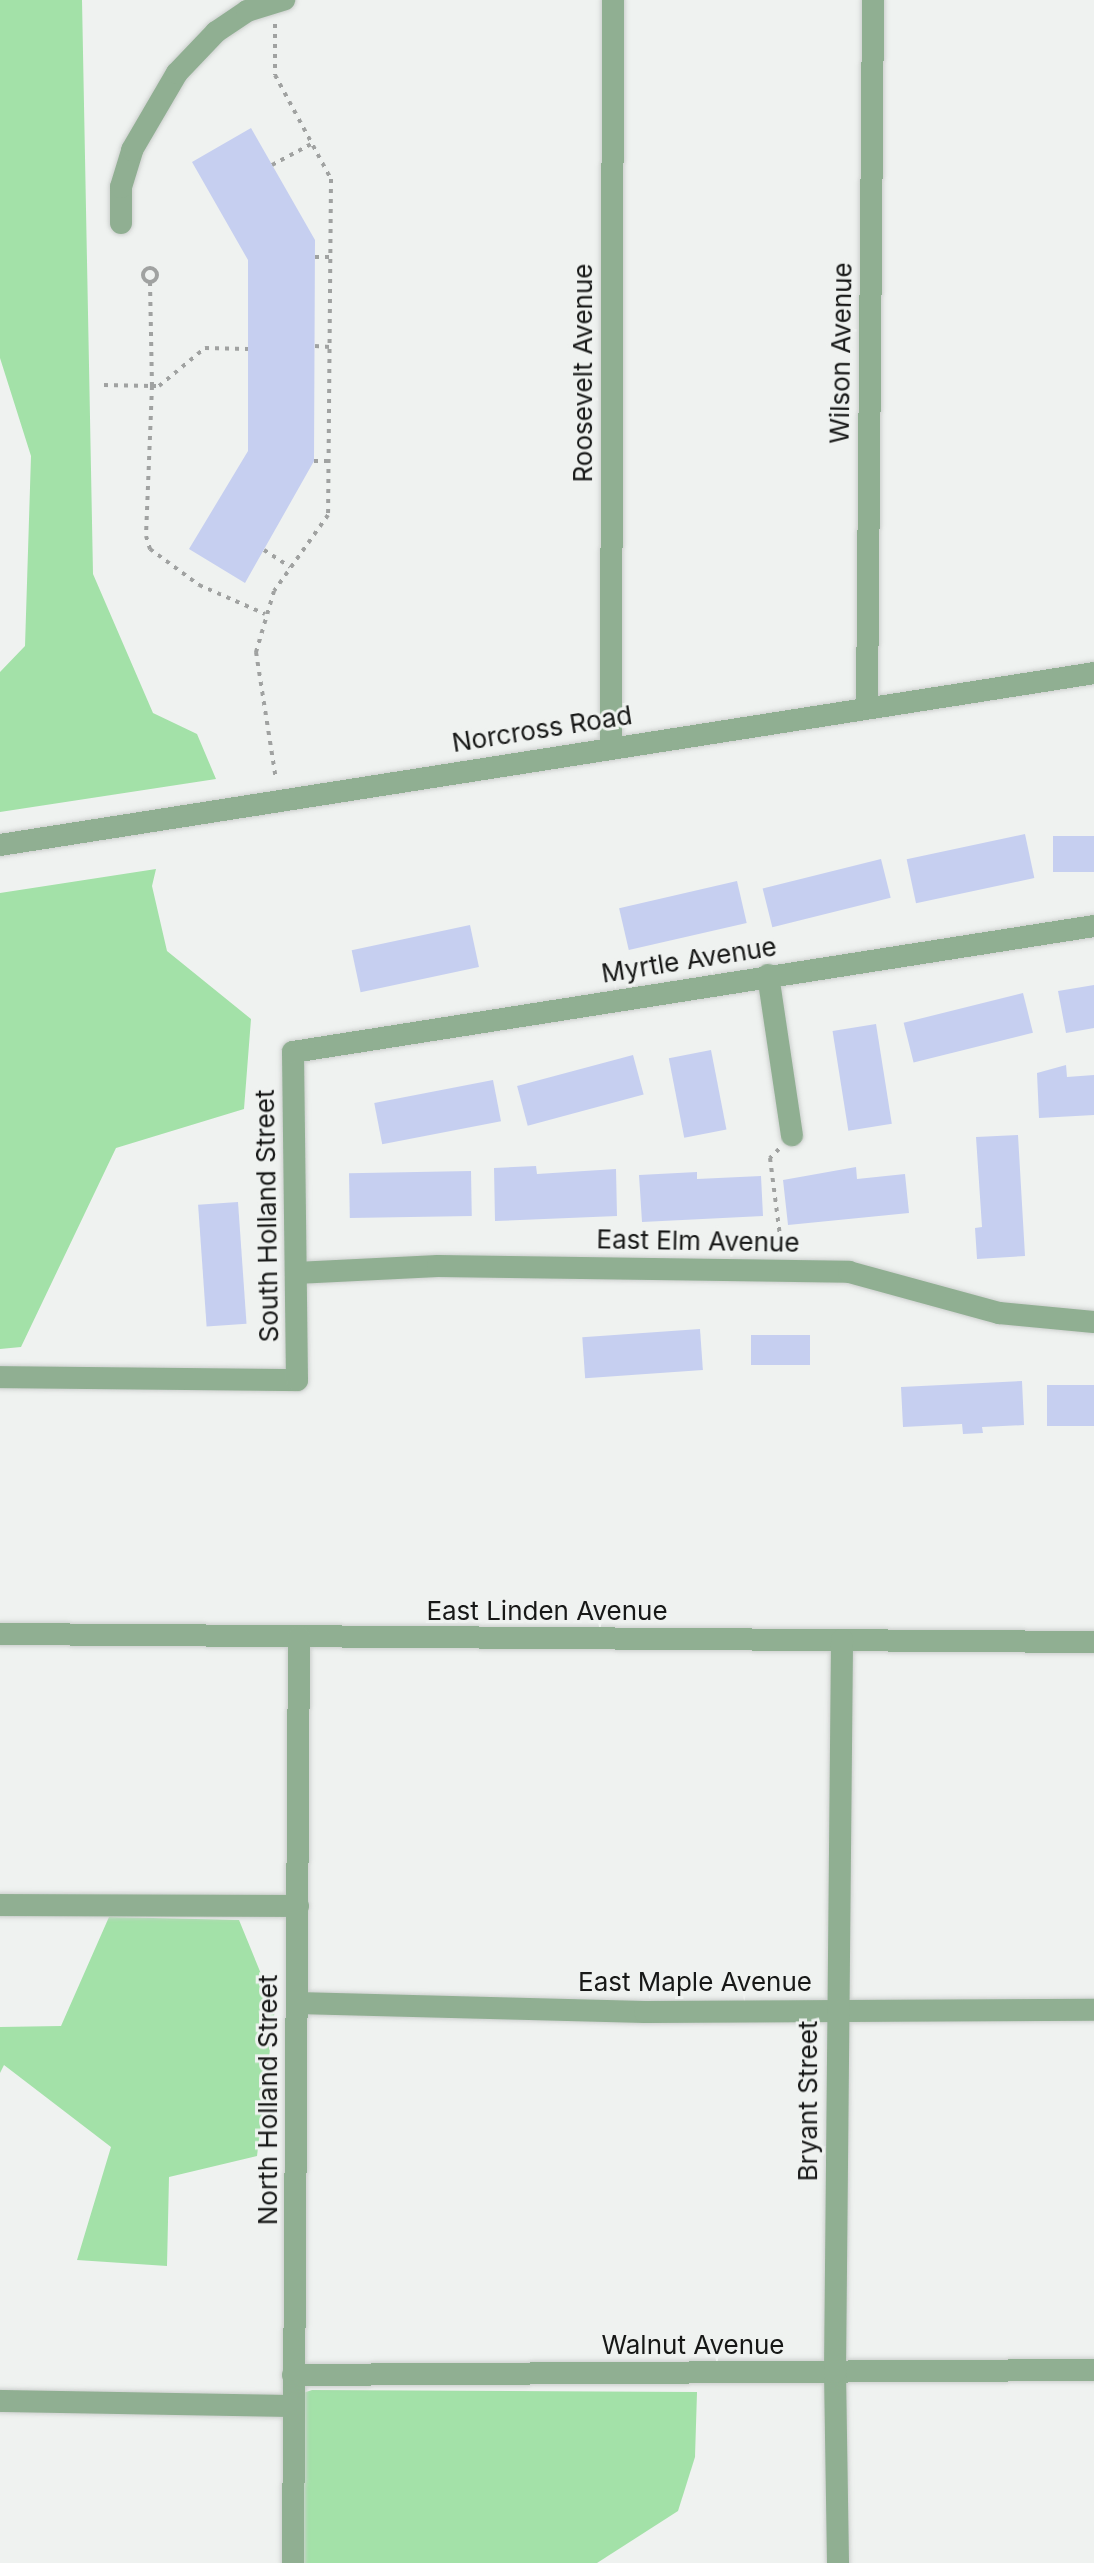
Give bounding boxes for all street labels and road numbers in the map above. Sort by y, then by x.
street label: Wilson Avenue [824,262,858,444]
street label: Roosevelt Avenue [567,264,599,482]
street label: Norcross Road [450,699,634,759]
street label: Myrtle Avenue [599,931,779,989]
street label: South Holland Street [249,1089,285,1343]
street label: East Elm Avenue [596,1224,800,1258]
street label: East Linden Avenue [426,1595,668,1627]
street label: East Maple Avenue [578,1966,812,1998]
street label: North Holland Street [252,1975,284,2225]
street label: Bryant Street [792,2021,824,2181]
street label: Walnut Avenue [601,2329,785,2361]

